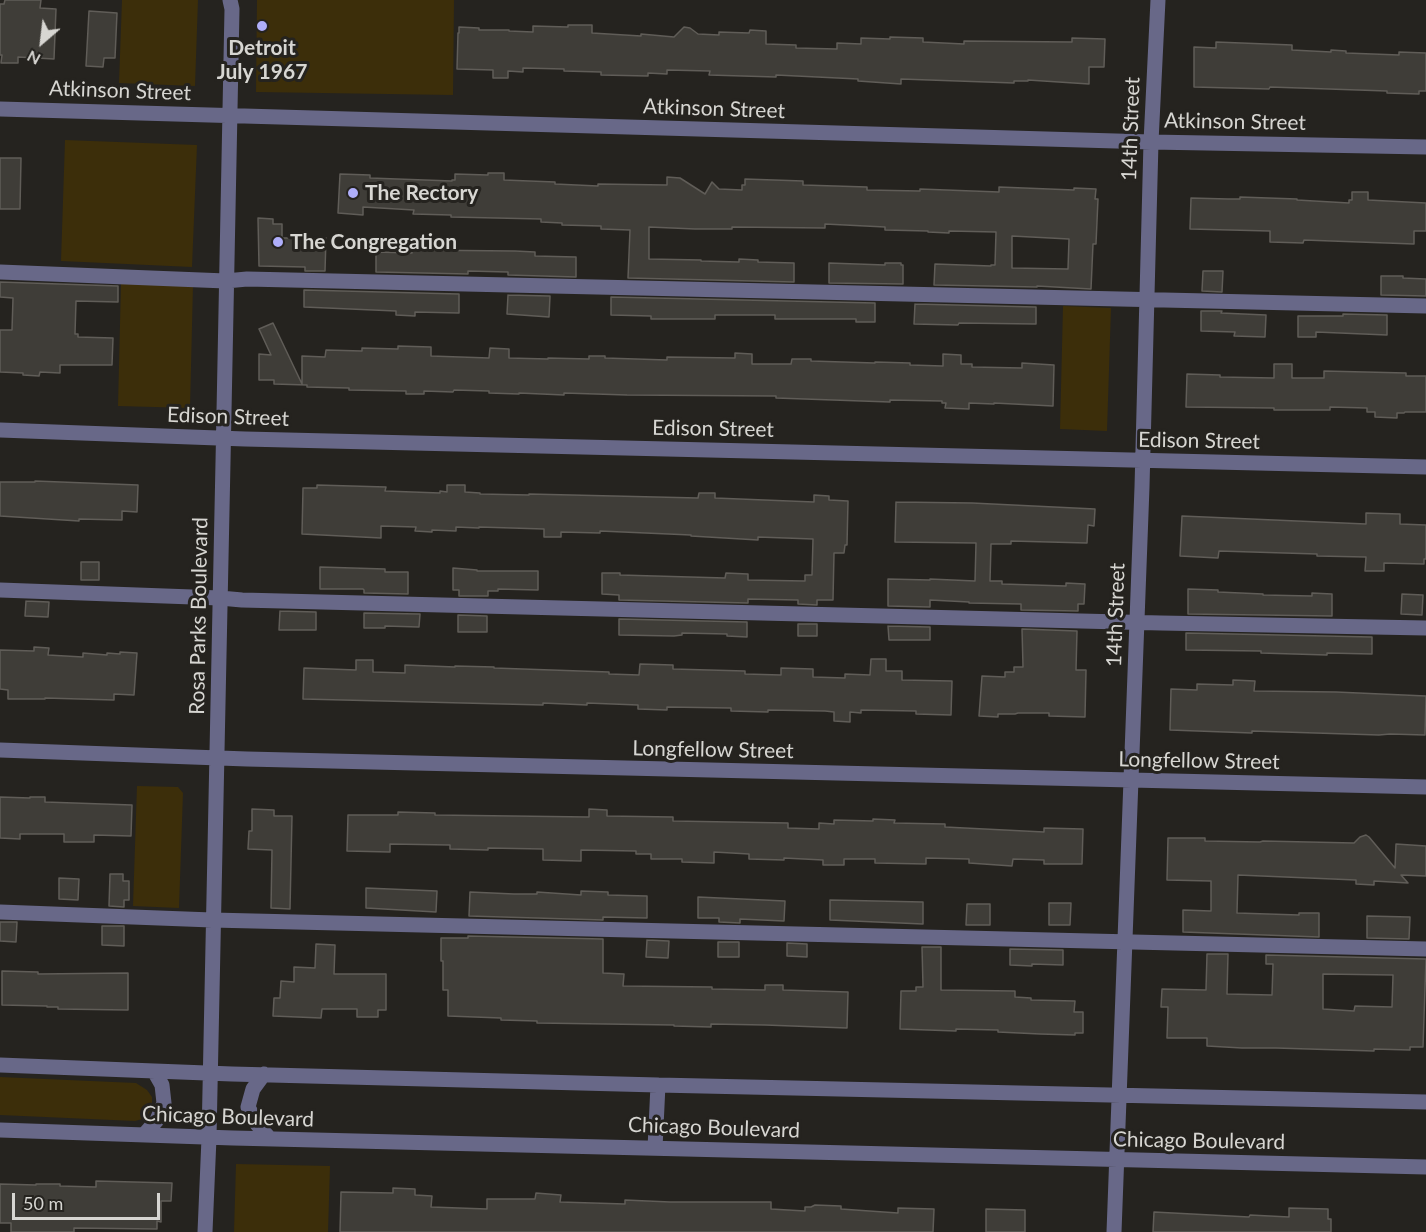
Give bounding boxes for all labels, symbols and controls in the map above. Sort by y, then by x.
north arrow [12,12,72,72]
marker: Detroit July 1967 [255,19,269,33]
place label: Detroit July 1967 [217,35,307,85]
text: N [23,47,43,70]
street label: Atkinson Street [49,76,191,106]
street label: 14th Street [1117,76,1145,182]
street label: Atkinson Street [643,94,785,124]
street label: Atkinson Street [1164,108,1306,136]
place label: The Rectory [365,180,478,206]
marker: The Rectory [346,186,360,200]
place label: The Congregation [290,229,457,255]
marker: The Congregation [271,235,285,249]
street label: Edison Street [167,402,289,432]
street label: Edison Street [652,415,774,443]
street label: Edison Street [1138,427,1260,455]
street label: Rosa Parks Boulevard [185,517,213,715]
street label: 14th Street [1102,562,1130,668]
street label: Longfellow Street [632,736,794,764]
street label: Longfellow Street [1118,747,1280,775]
street label: Chicago Boulevard [142,1101,314,1133]
street label: Chicago Boulevard [628,1112,800,1144]
street label: Chicago Boulevard [1113,1127,1285,1155]
scale bar [15,1181,164,1219]
text: 50 m [23,1192,63,1214]

